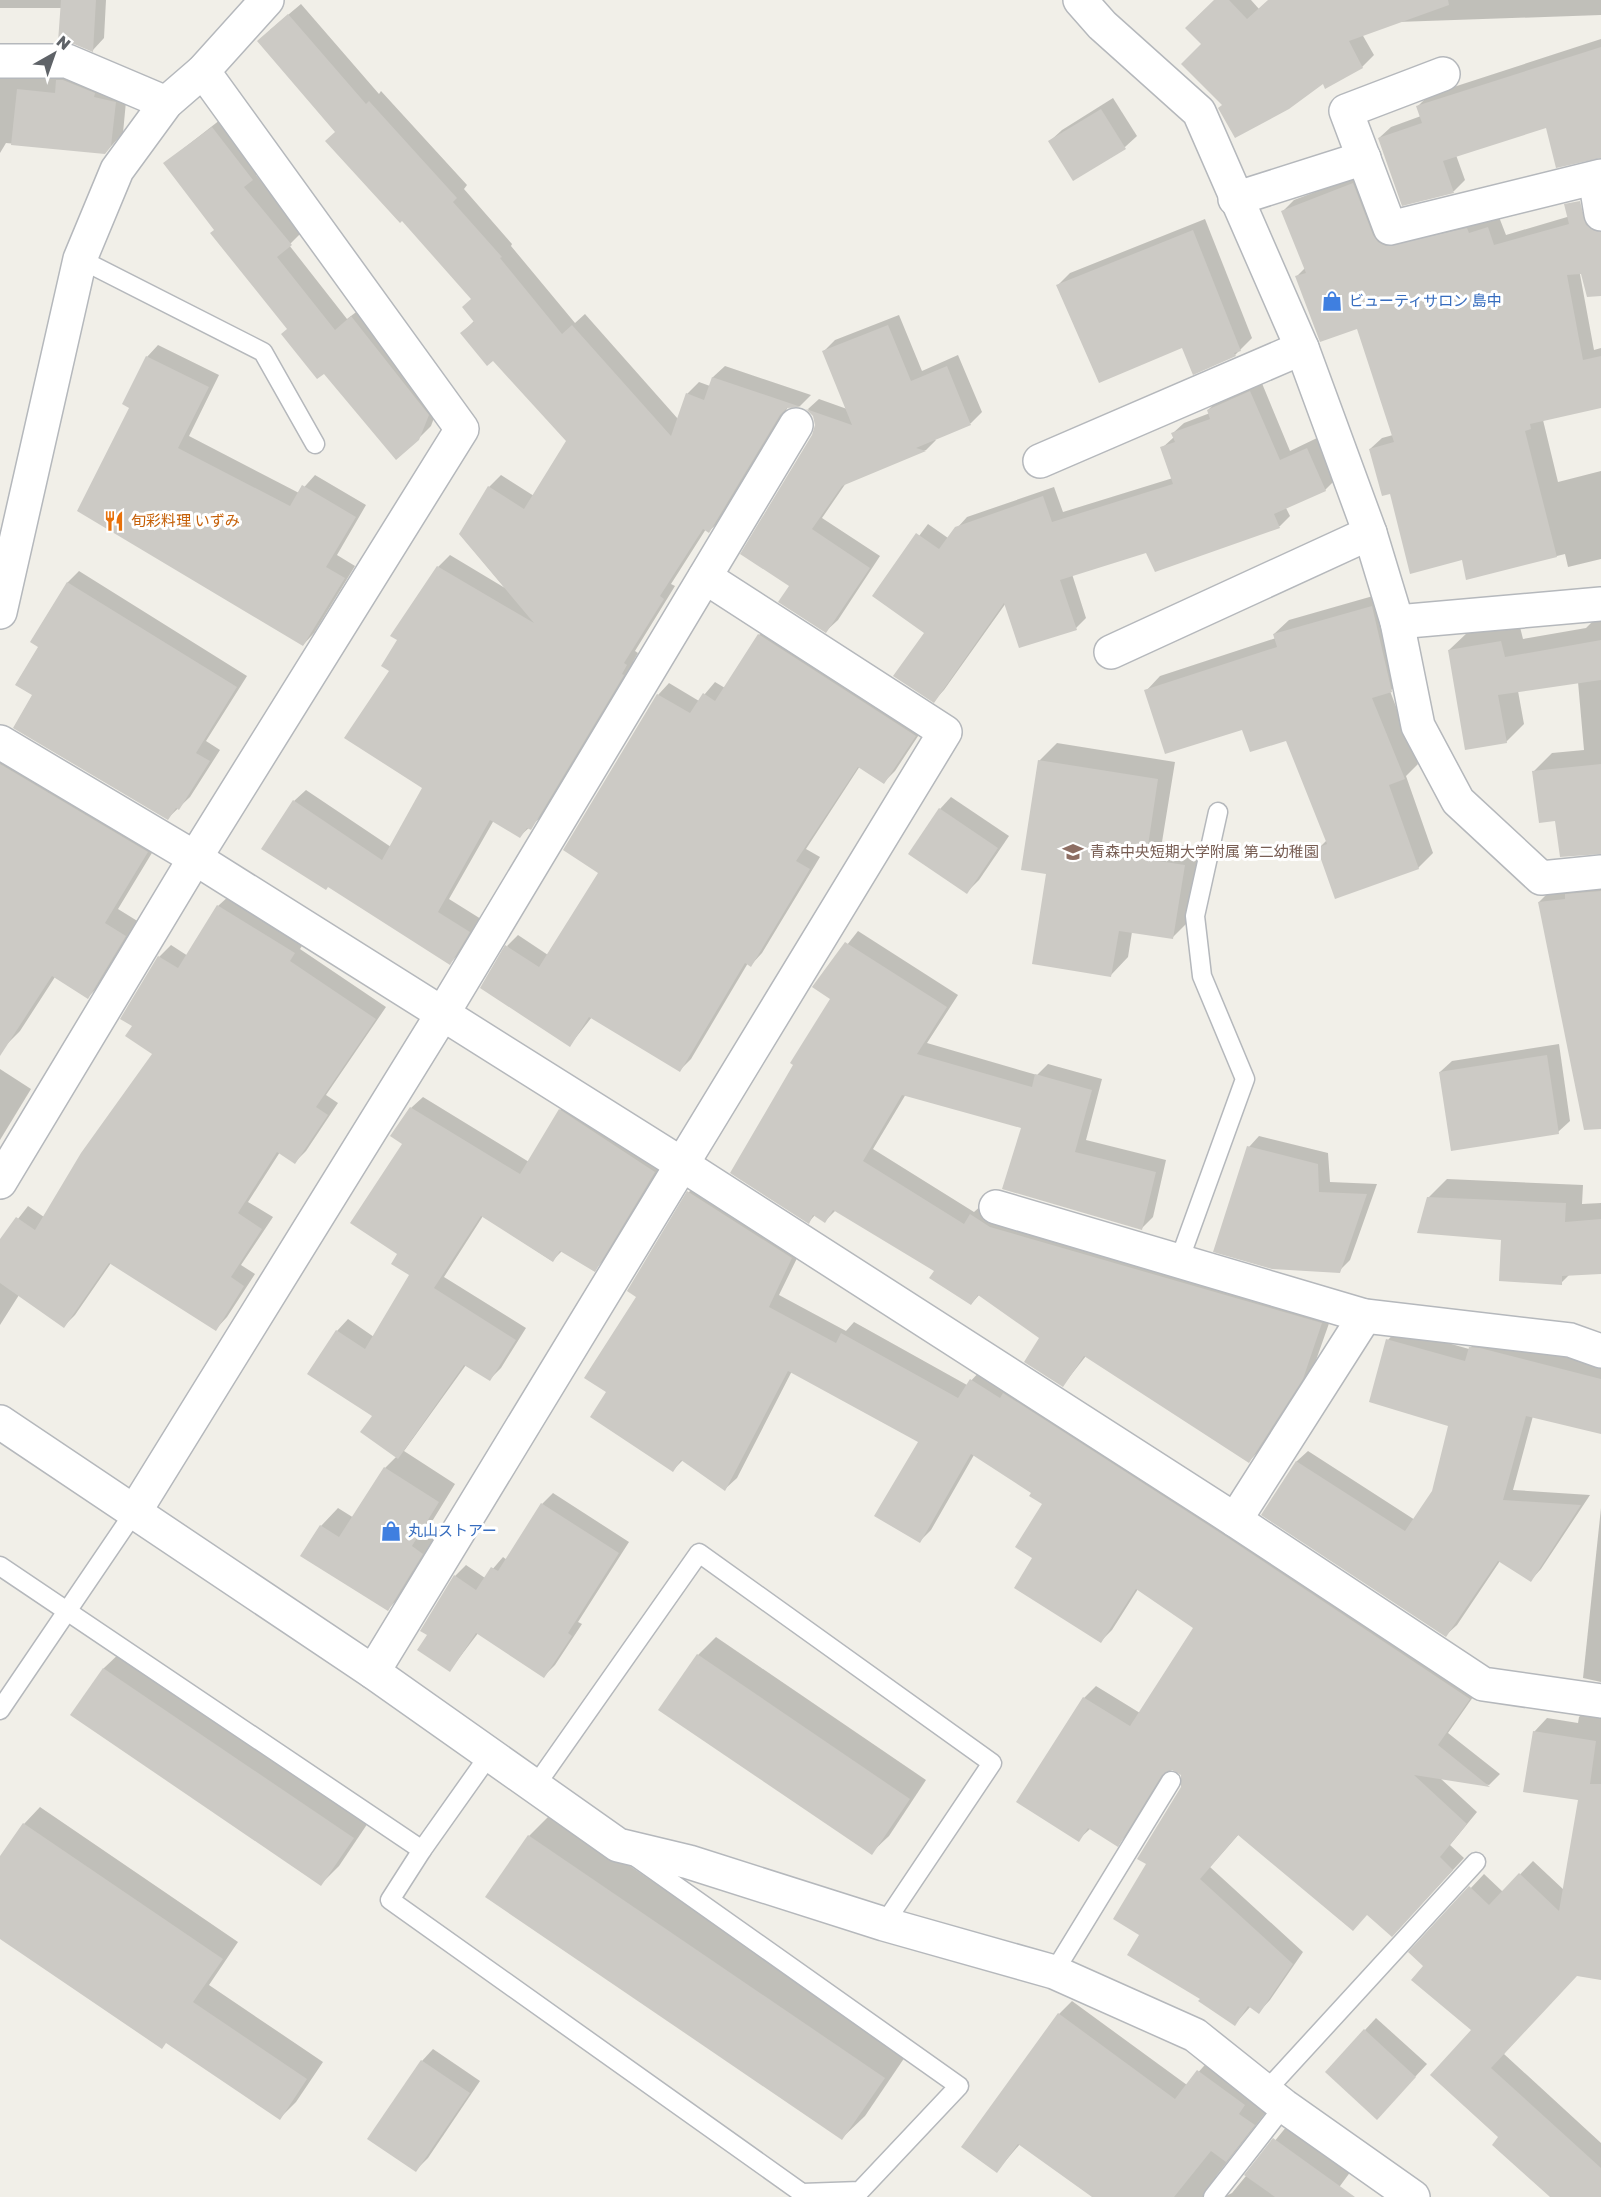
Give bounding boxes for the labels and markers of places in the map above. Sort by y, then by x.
shop icon: ビューティサロン 島中 [1320,289,1344,313]
place label: ビューティサロン 島中 [1349,291,1502,309]
restaurant icon: 旬彩料理 いずみ [102,509,126,533]
place label: 旬彩料理 いずみ [131,511,240,529]
school or university icon: 青森中央短期大学附属 第二幼稚園 [1061,840,1085,864]
place label: 青森中央短期大学附属 第二幼稚園 [1090,842,1319,860]
shop icon: 丸山ストアー [379,1519,403,1543]
place label: 丸山ストアー [408,1521,497,1539]

